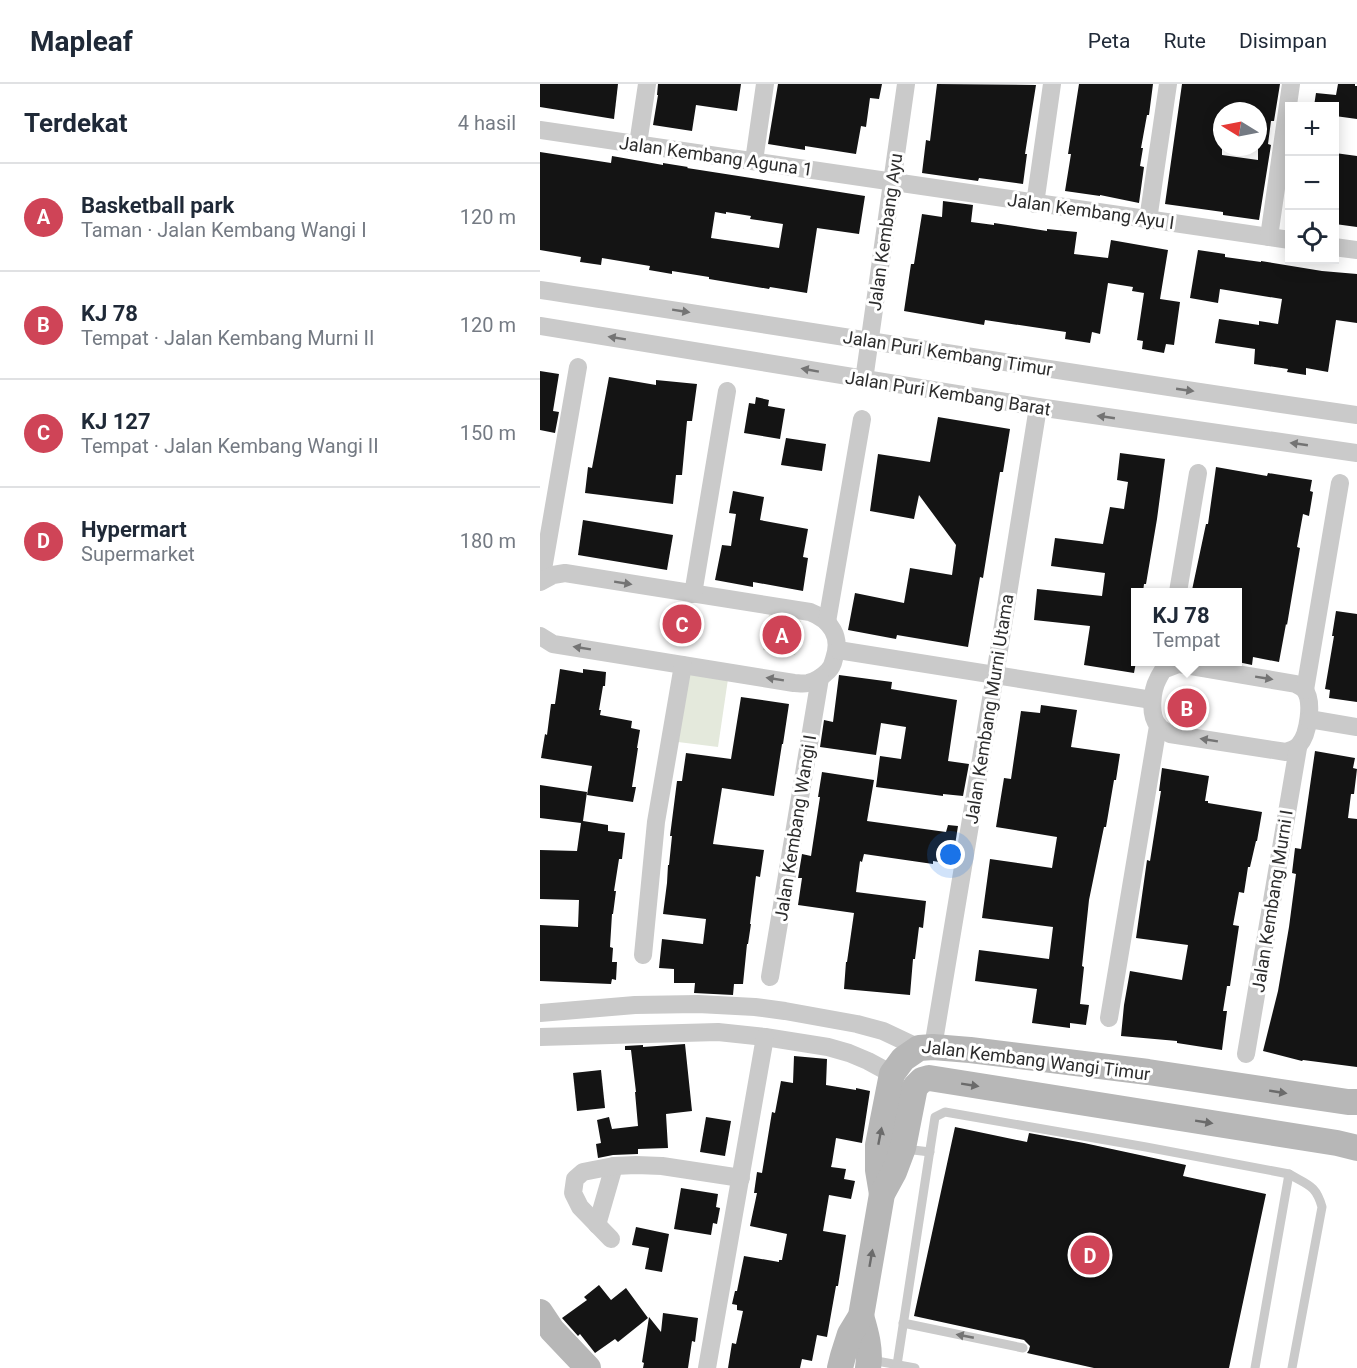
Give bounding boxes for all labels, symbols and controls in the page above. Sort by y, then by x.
text: Mapleaf [30,25,133,58]
text: Peta [1088,29,1130,53]
text: Rute [1163,29,1206,53]
text: Disimpan [1239,29,1327,53]
north arrow [1213,102,1267,156]
map controls [1285,102,1339,264]
button: + [1285,102,1339,156]
text: Terdekat [24,108,128,138]
text: 4 hasil [458,111,516,135]
street label: Jalan Kembang Aguna 1 [618,132,814,180]
street label: Jalan Kembang Ayu [864,152,906,312]
button: − [1285,156,1339,210]
street label: Jalan Kembang Ayu I [1006,189,1176,233]
text: Basketball park [81,193,234,218]
text: A [37,205,50,229]
text: 120 m [460,205,516,229]
button: locate [1285,210,1339,264]
text: Taman · Jalan Kembang Wangi I [81,218,367,242]
text: KJ 78 [81,301,138,326]
one-way arrow [672,307,691,316]
text: B [37,313,50,337]
text: 120 m [460,313,516,337]
text: Tempat · Jalan Kembang Murni II [81,326,374,350]
street label: Jalan Puri Kembang Timur [842,326,1054,380]
one-way arrow [608,333,627,342]
one-way arrow [800,365,819,374]
street label: Jalan Puri Kembang Barat [844,366,1052,420]
one-way arrow [1175,385,1194,395]
text: KJ 127 [81,409,151,434]
one-way arrow [1096,412,1115,421]
text: C [37,421,50,445]
text: 150 m [460,421,516,445]
text: Tempat · Jalan Kembang Wangi II [81,434,379,458]
one-way arrow [1290,440,1309,449]
text: Hypermart [81,517,187,542]
text: D [37,529,50,553]
text: 180 m [460,529,516,553]
text: Supermarket [81,542,195,566]
one-way arrow [613,578,632,587]
popup [1131,588,1242,666]
street label: Jalan Kembang Murni Utama [960,593,1018,825]
pin: C [662,602,702,646]
text: KJ 78 [1153,603,1210,628]
pin: A [762,612,802,658]
text: Tempat [1153,628,1220,652]
one-way arrow [573,644,592,653]
one-way arrow [1255,674,1274,683]
one-way arrow [765,675,784,684]
pin: B [1168,686,1206,730]
street label: Jalan Kembang Wangi I [770,733,820,923]
one-way arrow [1199,735,1218,744]
street label: Jalan Kembang Murni I [1247,808,1297,994]
your location [936,840,965,869]
street label: Jalan Kembang Wangi Timur [921,1036,1151,1084]
one-way arrow [961,1080,980,1089]
one-way arrow [1269,1087,1288,1096]
one-way arrow [1195,1117,1214,1126]
one-way arrow [876,1126,885,1145]
pin: D [1070,1232,1110,1278]
one-way arrow [867,1248,876,1267]
one-way arrow [955,1331,974,1340]

